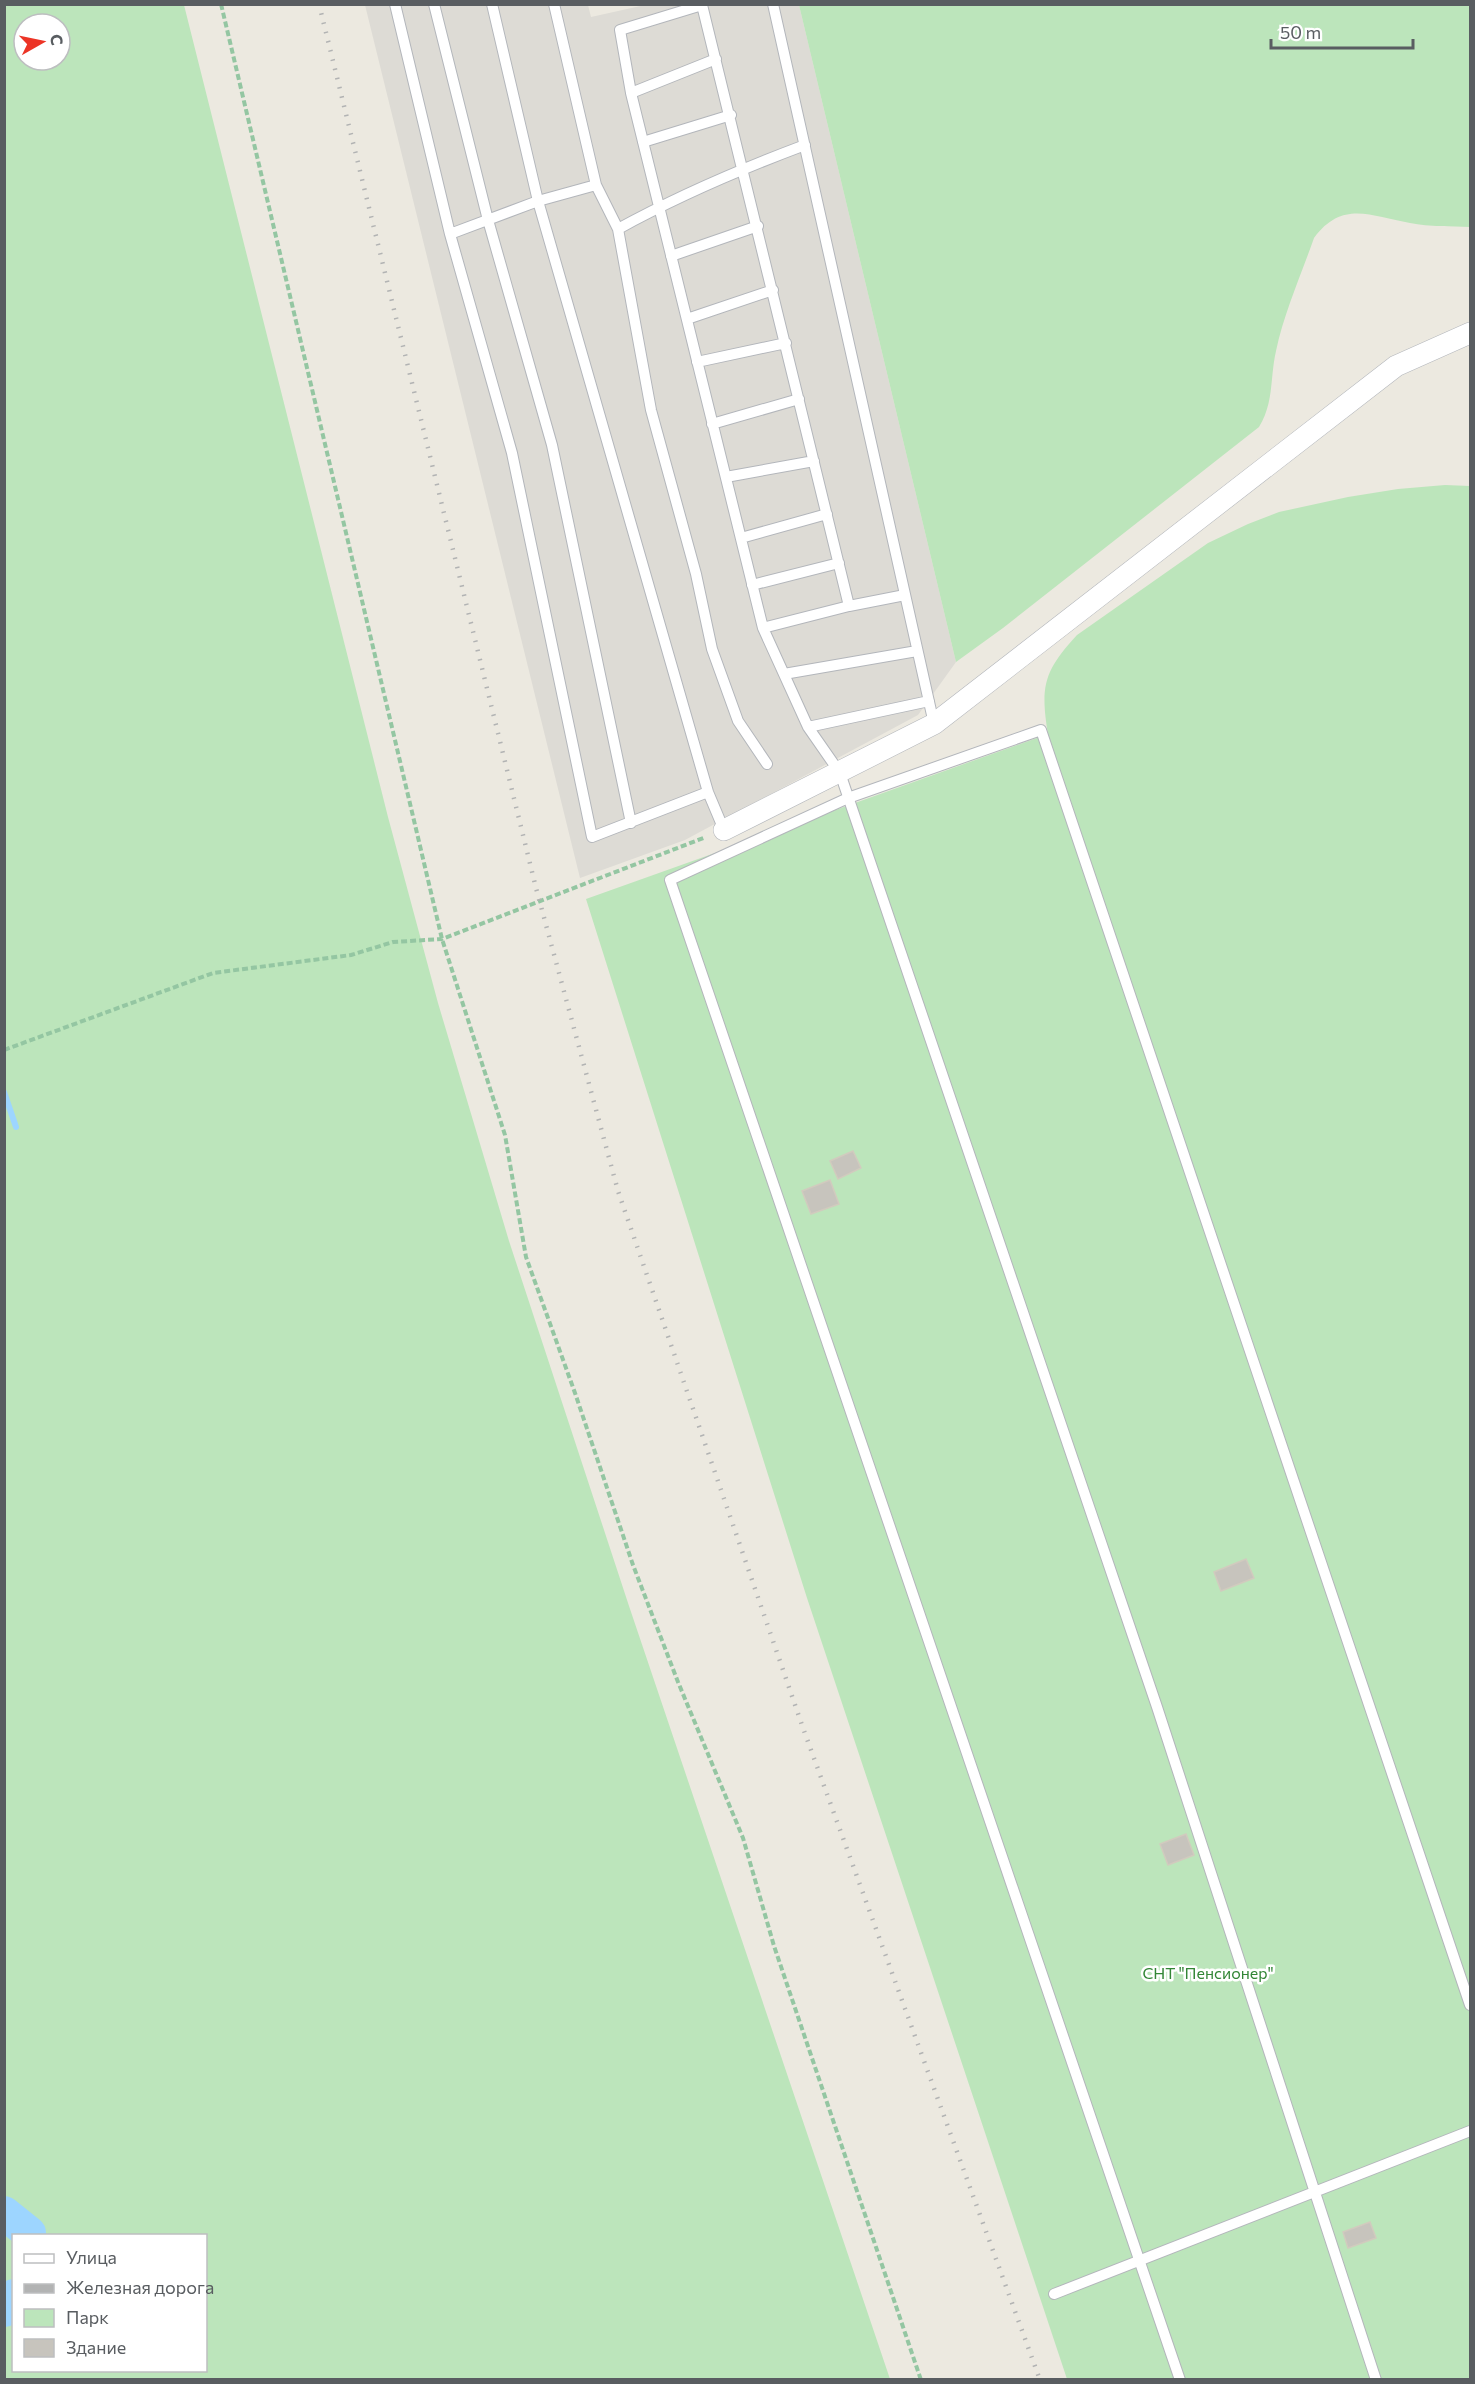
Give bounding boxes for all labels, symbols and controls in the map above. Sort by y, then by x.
north arrow [12,12,72,72]
scale bar [1271,12,1414,50]
text: 50 m [1280,21,1321,43]
text: С [47,33,68,47]
park label: СНТ "Пенсионер" [1142,1963,1274,1982]
legend [12,2234,207,2372]
text: Улица [66,2246,117,2268]
text: Железная дорога [66,2276,214,2298]
text: Парк [66,2306,109,2328]
text: Здание [66,2336,126,2358]

